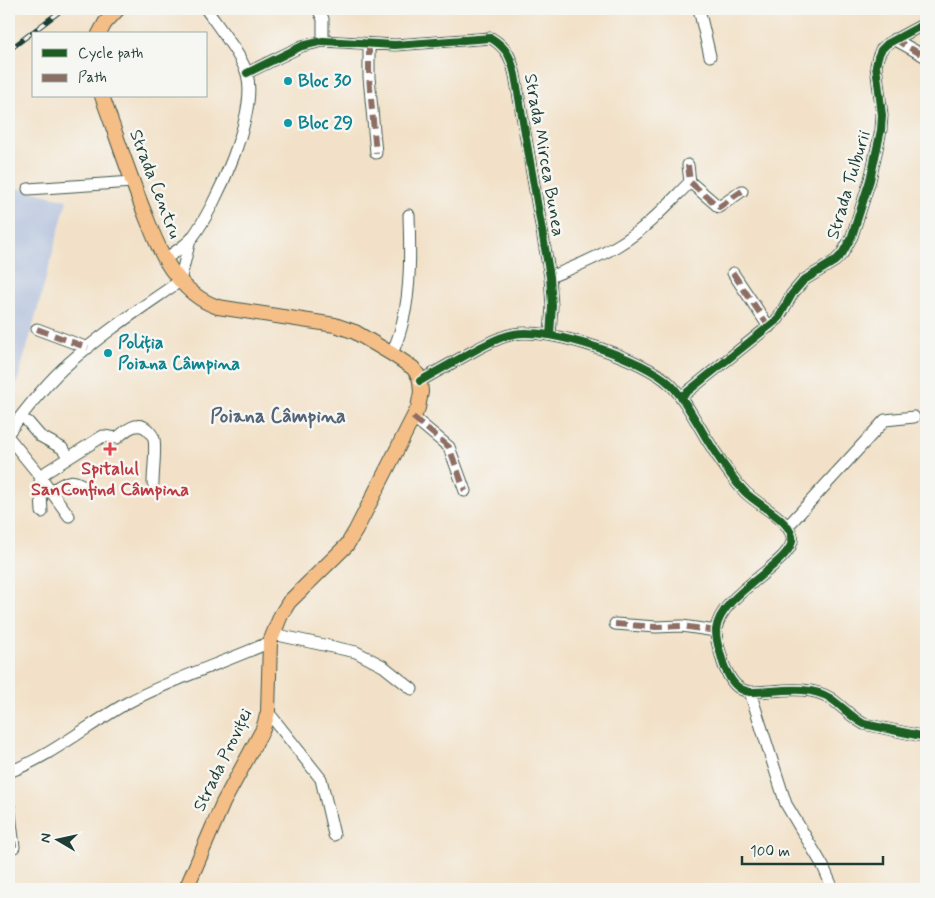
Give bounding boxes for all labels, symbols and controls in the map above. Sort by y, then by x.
legend [32,32,208,98]
text: Cycle path [78,44,143,64]
text: Path [78,68,107,88]
place label: Bloc 30 [298,69,352,93]
street label: Strada Mircea Bunea [518,72,570,238]
marker: Bloc 30 [282,75,294,87]
place label: Bloc 29 [298,111,353,135]
marker: Bloc 29 [282,117,294,129]
street label: Strada Centru [123,126,187,242]
street label: Strada Tulburii [821,128,877,242]
place label: Poliția Poiana Câmpina [118,331,240,376]
marker: Poliția Poiana Câmpina [102,347,114,359]
district label: Poiana Câmpina [210,403,346,430]
marker: Spitalul SanConfind Câmpina [103,442,117,456]
place label: Spitalul SanConfind Câmpina [31,457,189,502]
street label: Strada Proviței [188,704,258,816]
north arrow [32,816,82,866]
text: N [37,832,56,844]
scale bar [742,833,884,865]
text: 100 m [750,842,790,862]

